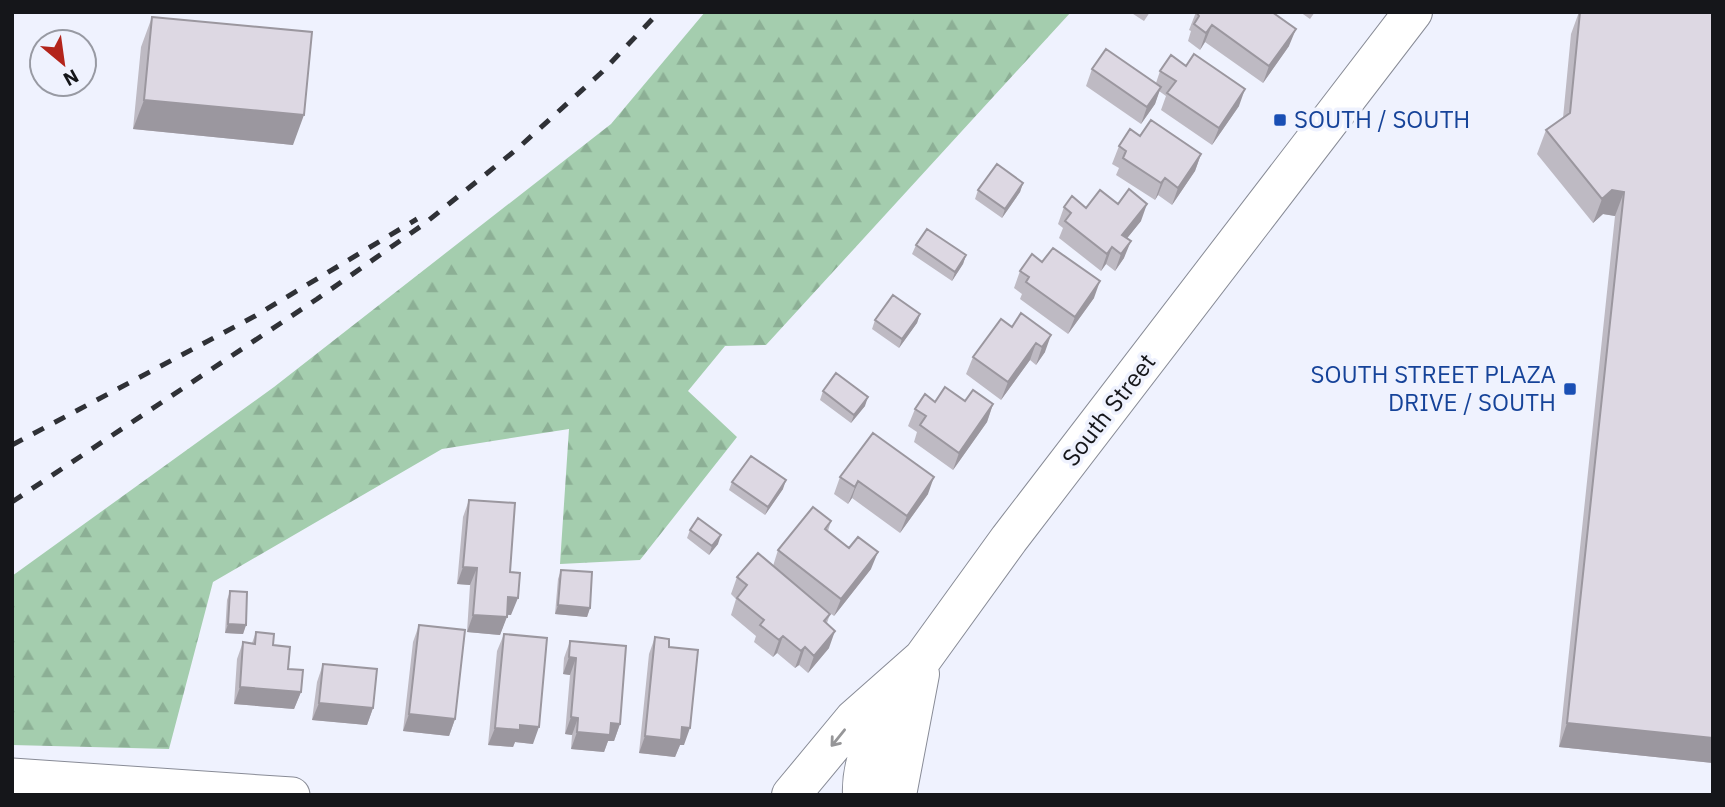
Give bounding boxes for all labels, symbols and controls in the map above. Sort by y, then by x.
north arrow [28,28,98,98]
text: N [59,64,83,92]
place label: SOUTH / SOUTH [1294,103,1470,135]
marker: SOUTH / SOUTH [1272,112,1288,128]
street label: South Street [1054,347,1162,472]
place label: SOUTH STREET PLAZA DRIVE / SOUTH [1311,358,1556,418]
marker: SOUTH STREET PLAZA DRIVE / SOUTH [1562,381,1578,397]
one-way arrow [830,729,846,747]

